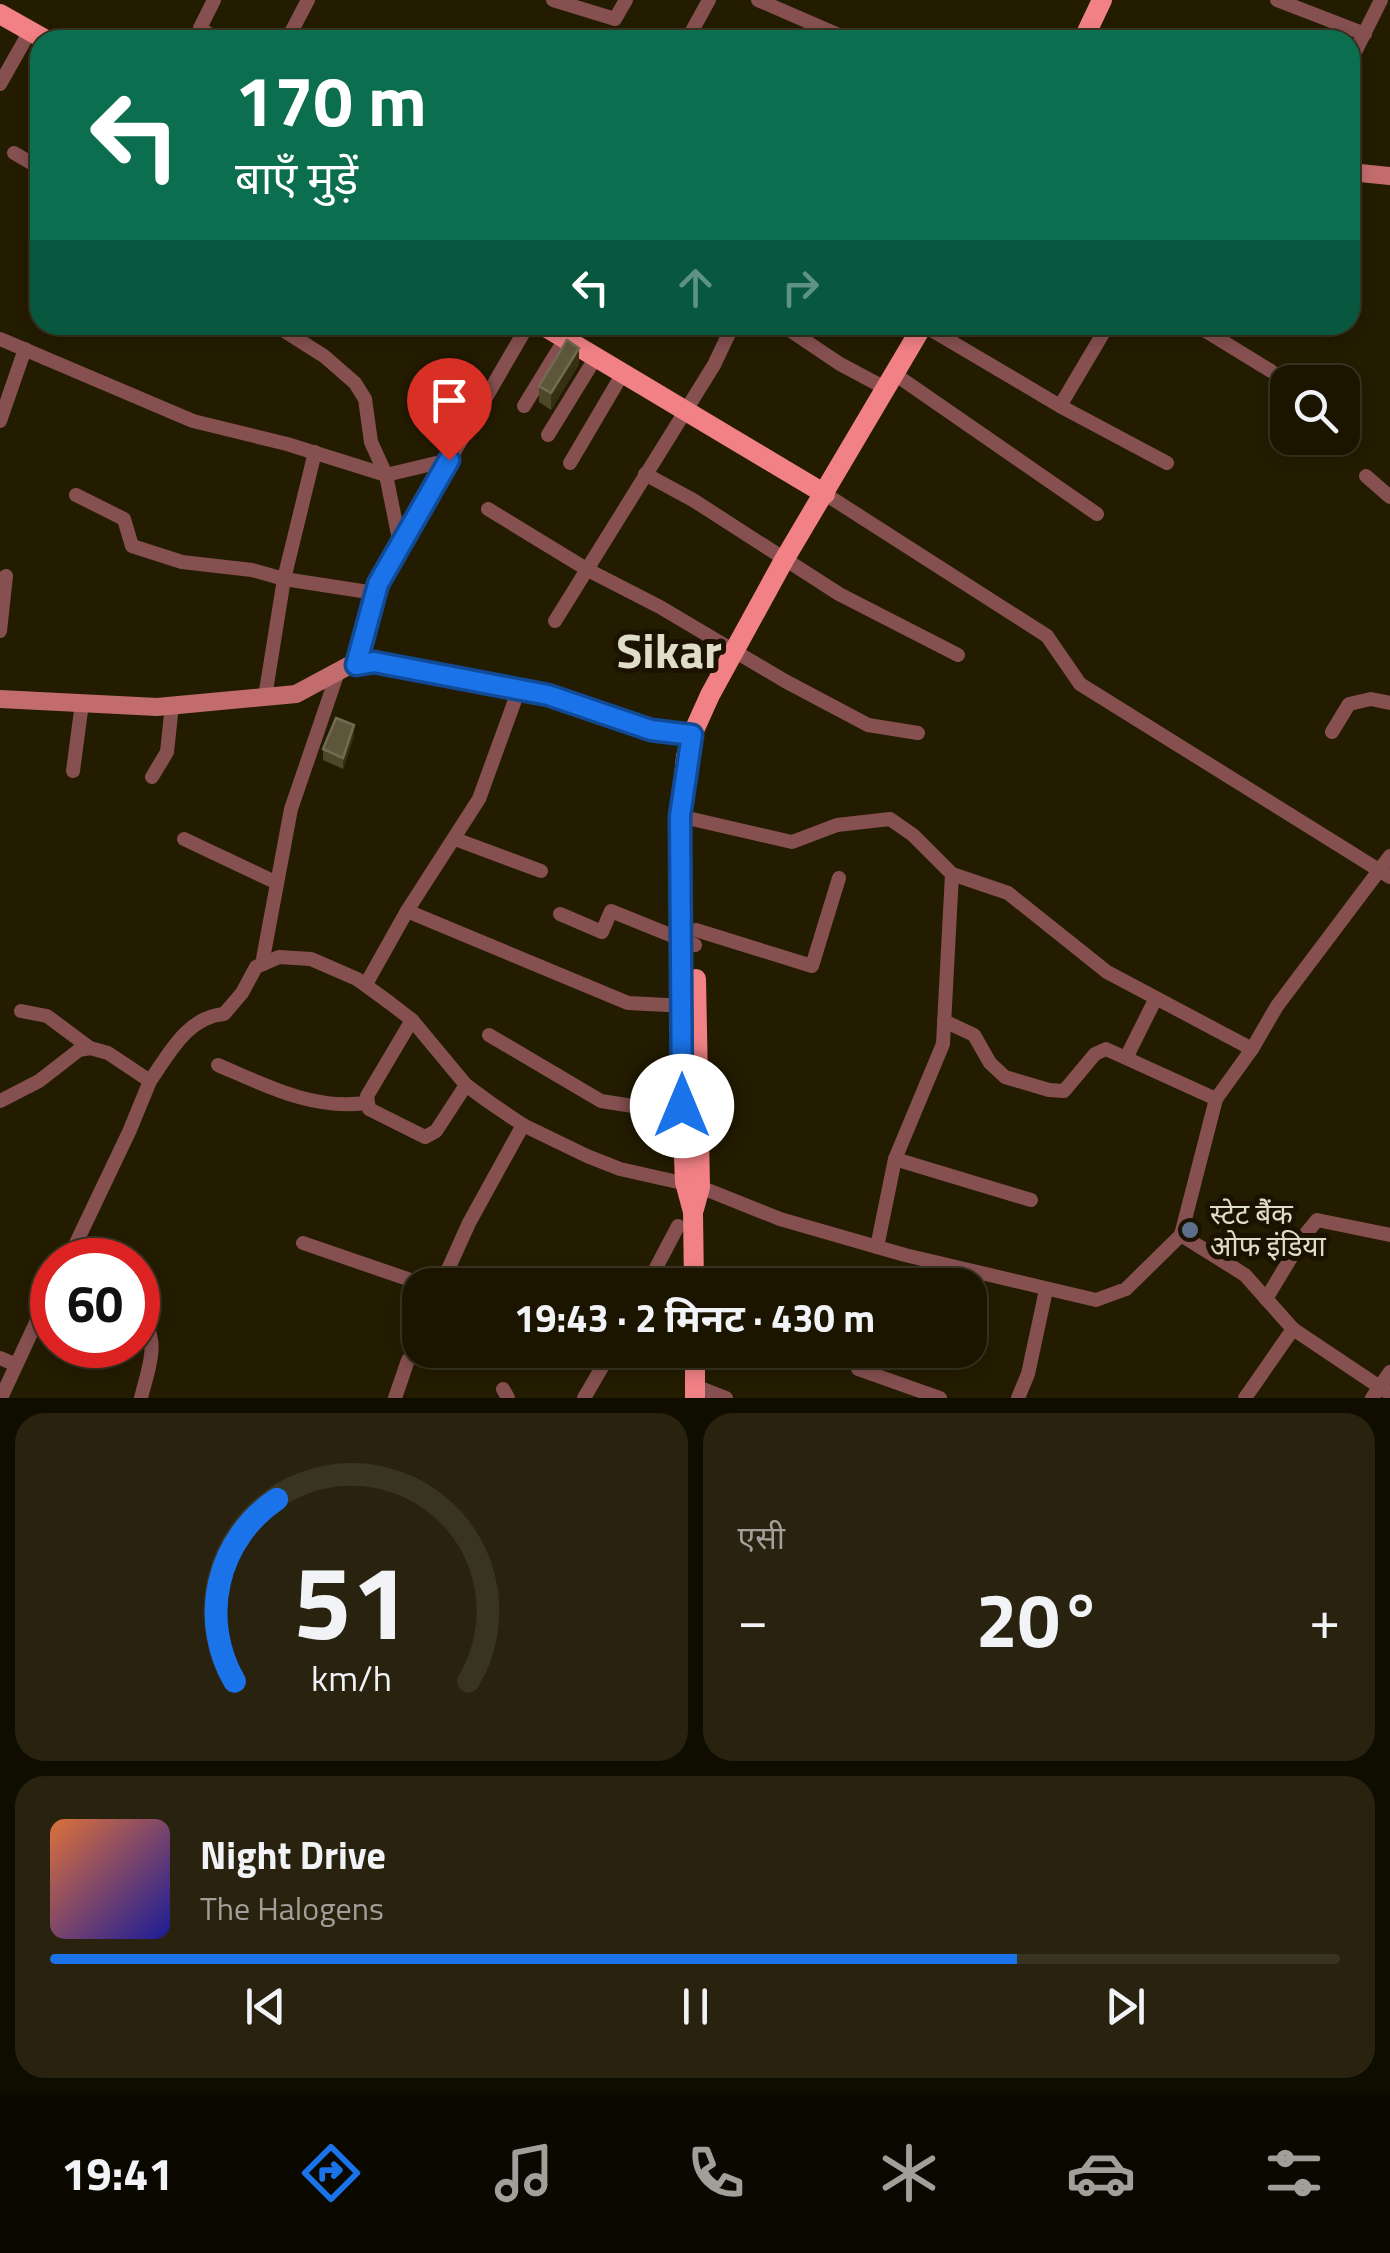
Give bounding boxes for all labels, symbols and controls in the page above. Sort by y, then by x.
text: 170 m [235,47,427,153]
icon: left [70,70,200,200]
text: बाएँ मुड़ें [235,143,358,211]
icon: left [563,260,618,315]
icon: ahead [668,260,723,315]
icon: right [773,260,828,315]
pin [407,358,492,461]
map controls [1270,365,1360,455]
button: search [1270,365,1360,455]
icon: arrive [422,373,477,428]
district label: Sikar [616,614,722,687]
position arrow [630,1054,734,1158]
place label: स्टेट बेैंक ओफ इंडिया [1210,1192,1327,1267]
marker: स्टेट बेैंक ओफ इंडिया [1179,1219,1201,1241]
speed limit sign: 60 [30,1238,160,1368]
text: 19:43 · 2 मिनट · 430 m [514,1289,875,1347]
text: एसी [738,1513,785,1561]
text: 51 [293,1521,409,1679]
text: 20° [976,1562,1102,1676]
text: − [738,1577,768,1660]
text: + [1309,1577,1340,1660]
text: km/h [311,1650,392,1705]
text: Night Drive [200,1826,386,1884]
text: The Halogens [200,1884,384,1932]
icon: previous [238,1979,293,2034]
icon: pause [668,1979,723,2034]
icon: next [1098,1979,1153,2034]
icon: directions [296,2138,366,2208]
icon: music [489,2138,559,2208]
icon: phone [681,2138,751,2208]
icon: climate [874,2138,944,2208]
icon: car [1066,2138,1136,2208]
icon: filters [1259,2138,1329,2208]
text: 19:41 [61,2139,174,2207]

